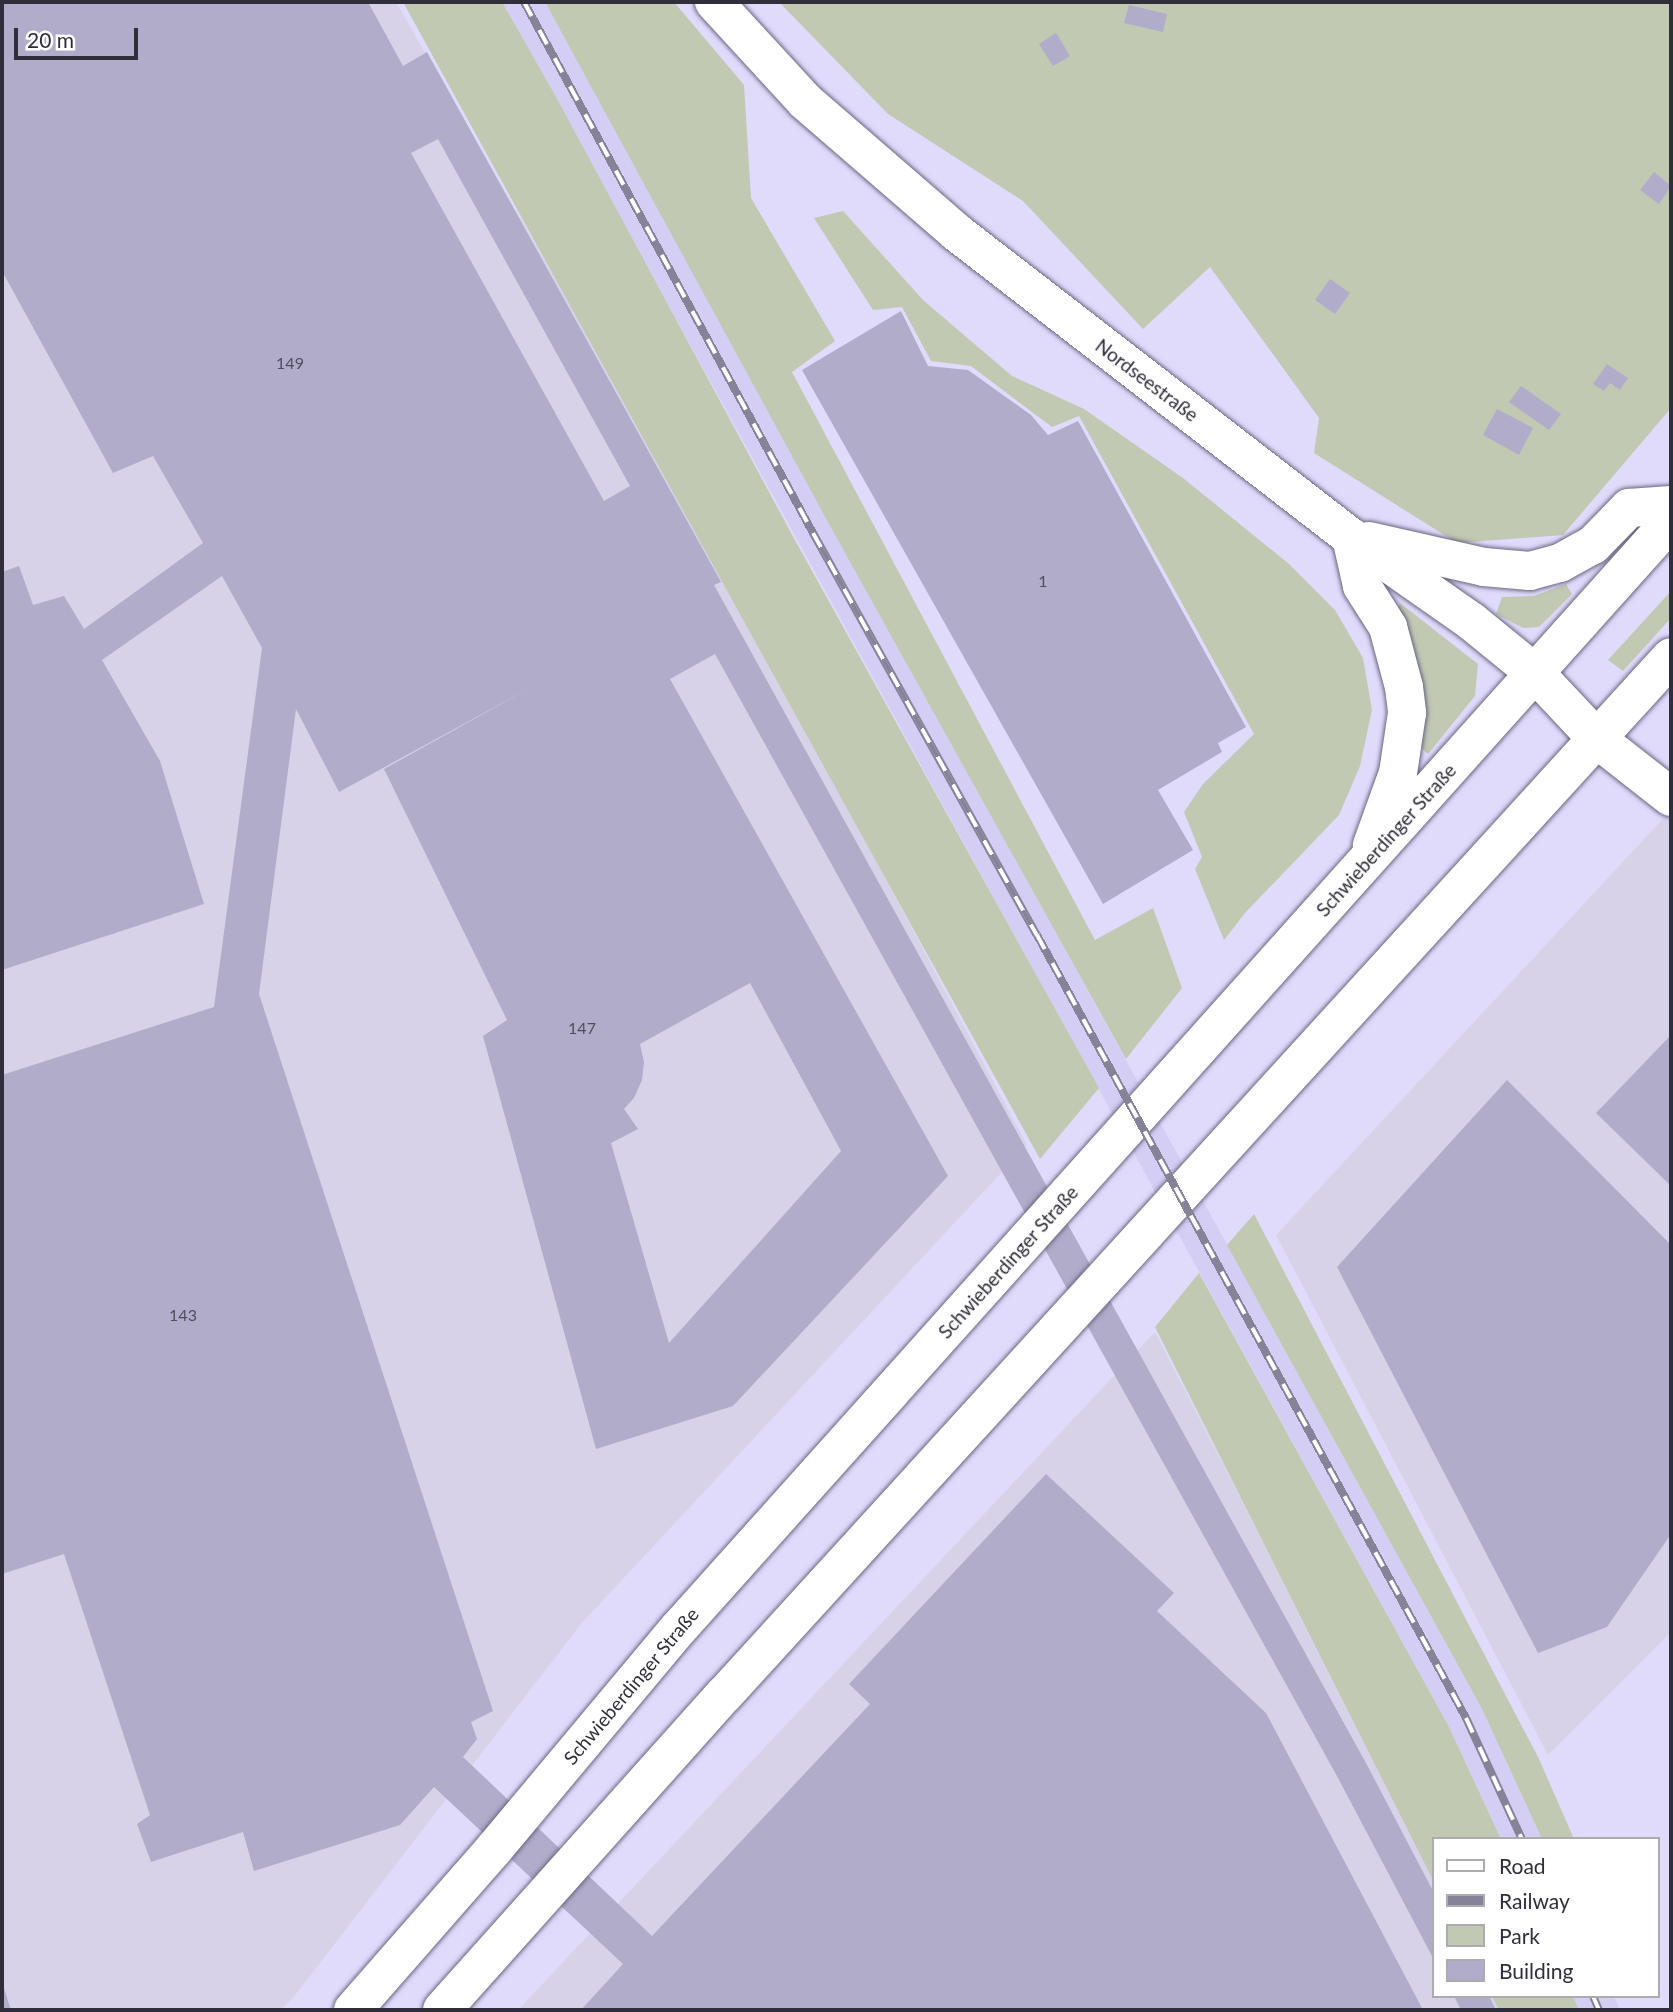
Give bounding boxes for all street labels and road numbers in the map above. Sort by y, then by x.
street label: Nordseestraße [1091,334,1203,426]
street label: Schwieberdinger Straße [1311,759,1461,921]
street label: Schwieberdinger Straße [933,1181,1083,1343]
street label: Schwieberdinger Straße [559,1603,703,1769]

